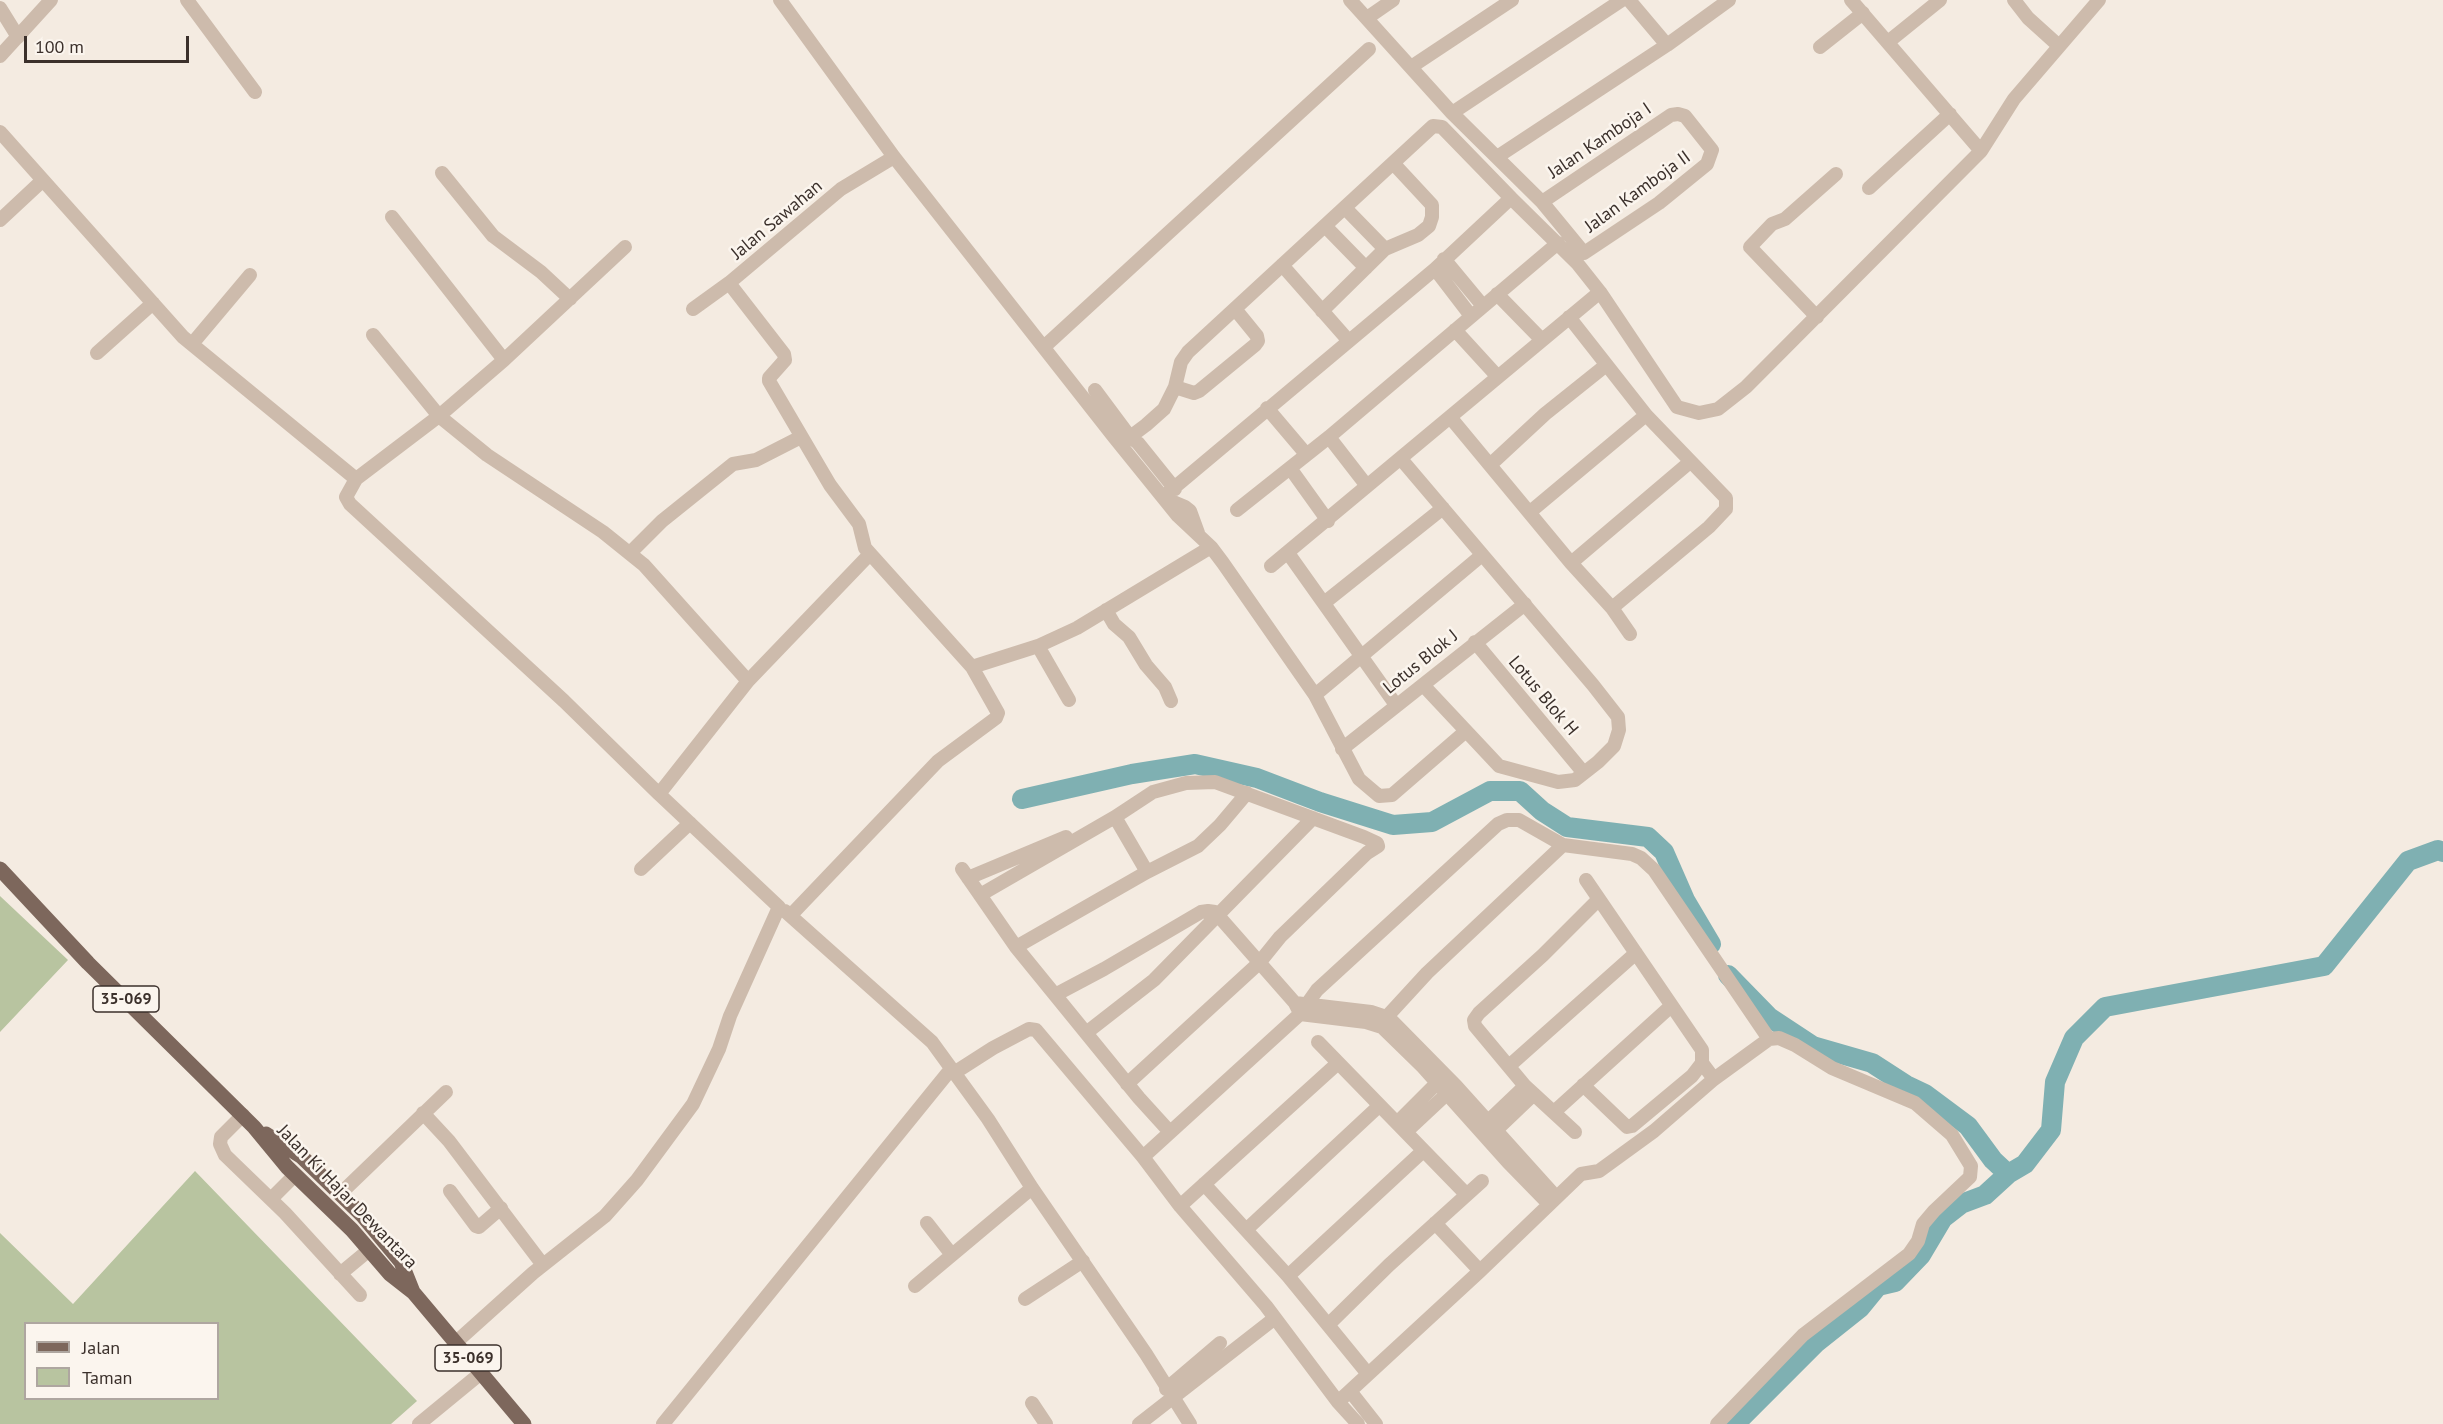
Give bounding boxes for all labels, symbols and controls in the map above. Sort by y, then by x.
scale bar [27,24,192,62]
text: 100 m [35,35,84,58]
street label: Jalan Kamboja I [1544,98,1656,184]
street label: Jalan Kamboja II [1581,146,1695,238]
street label: Jalan Sawahan [727,176,827,264]
street label: Lotus Blok J [1379,625,1463,699]
street label: Lotus Blok H [1504,652,1582,740]
road number: 35-069 [93,986,159,1012]
street label: Jalan Ki Hajar Dewantara [273,1120,421,1274]
legend [24,1322,219,1400]
text: Jalan [82,1336,120,1359]
road number: 35-069 [435,1345,501,1371]
text: Taman [82,1366,132,1389]

